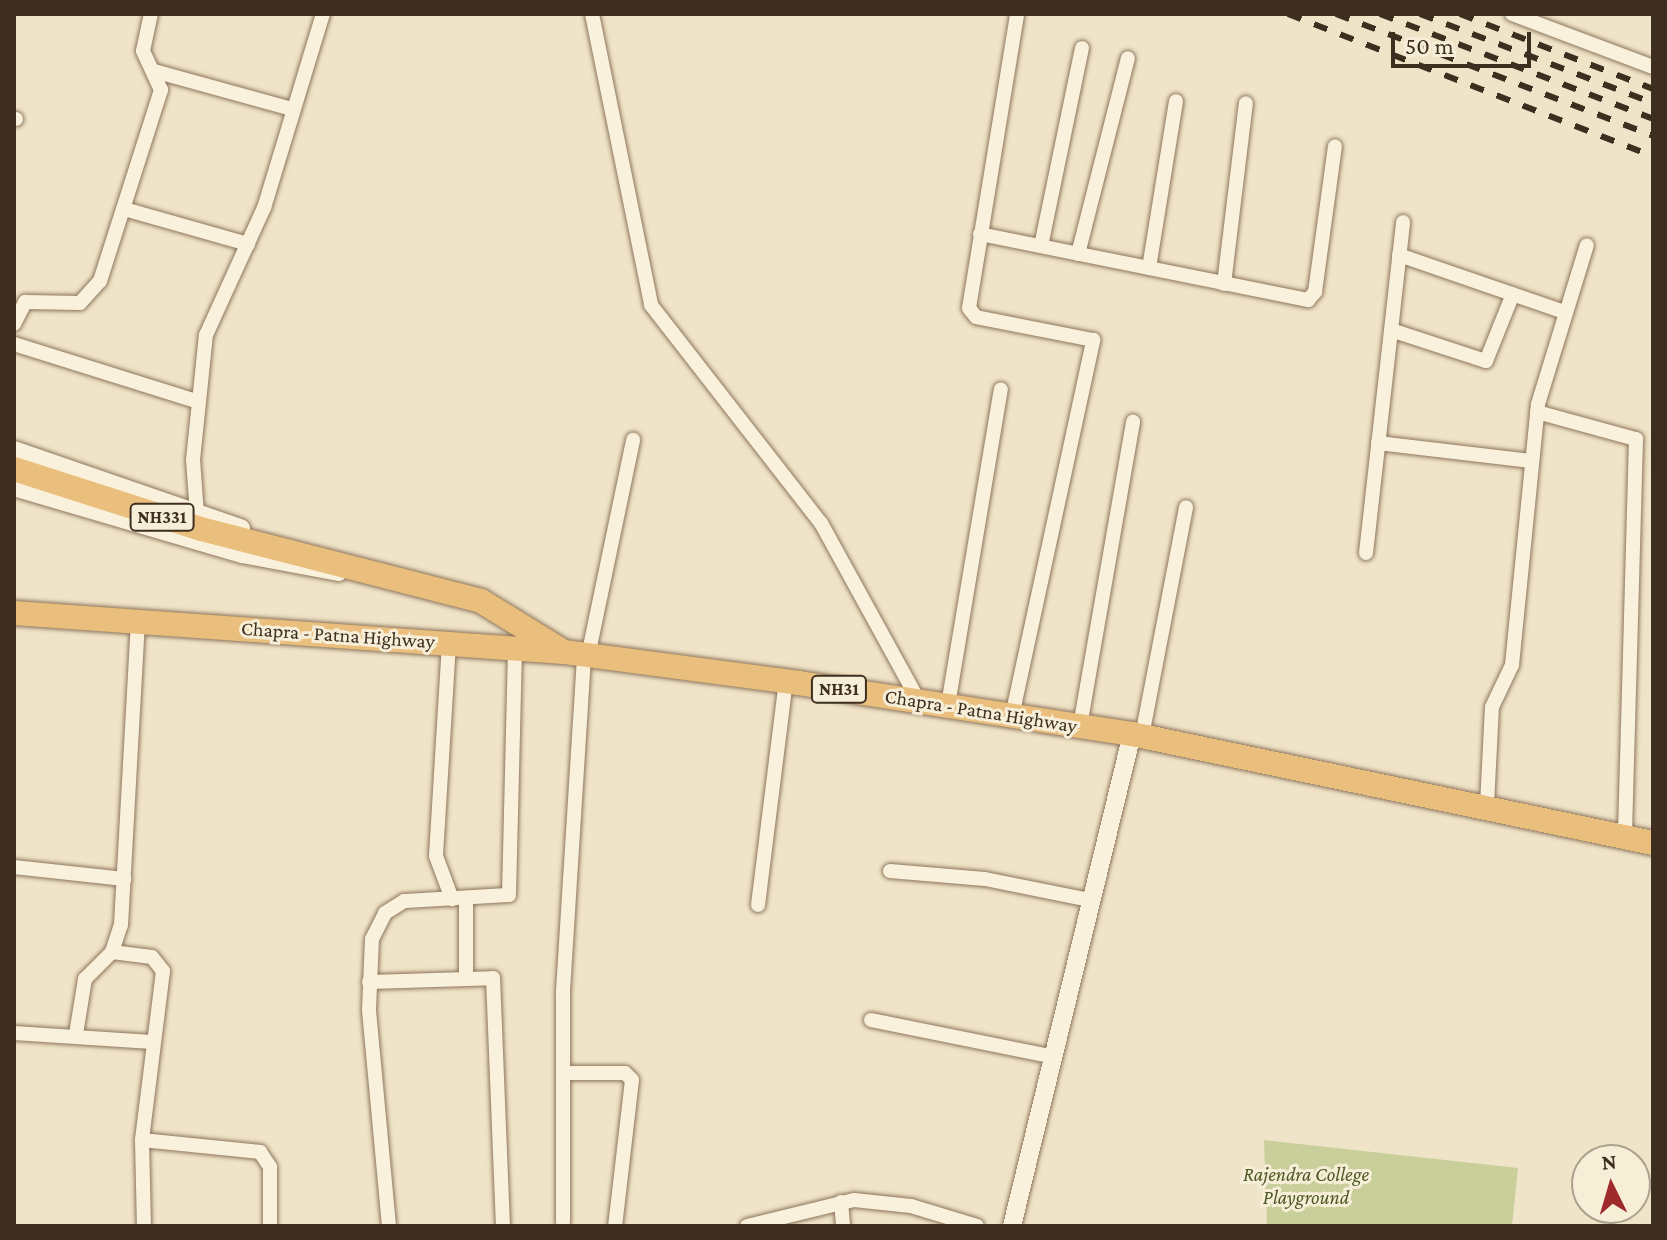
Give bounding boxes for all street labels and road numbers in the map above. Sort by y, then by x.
road number: NH331 [128,503,196,531]
street label: Chapra - Patna Highway [240,616,436,654]
road number: NH31 [809,675,869,703]
street label: Chapra - Patna Highway [883,684,1079,738]

